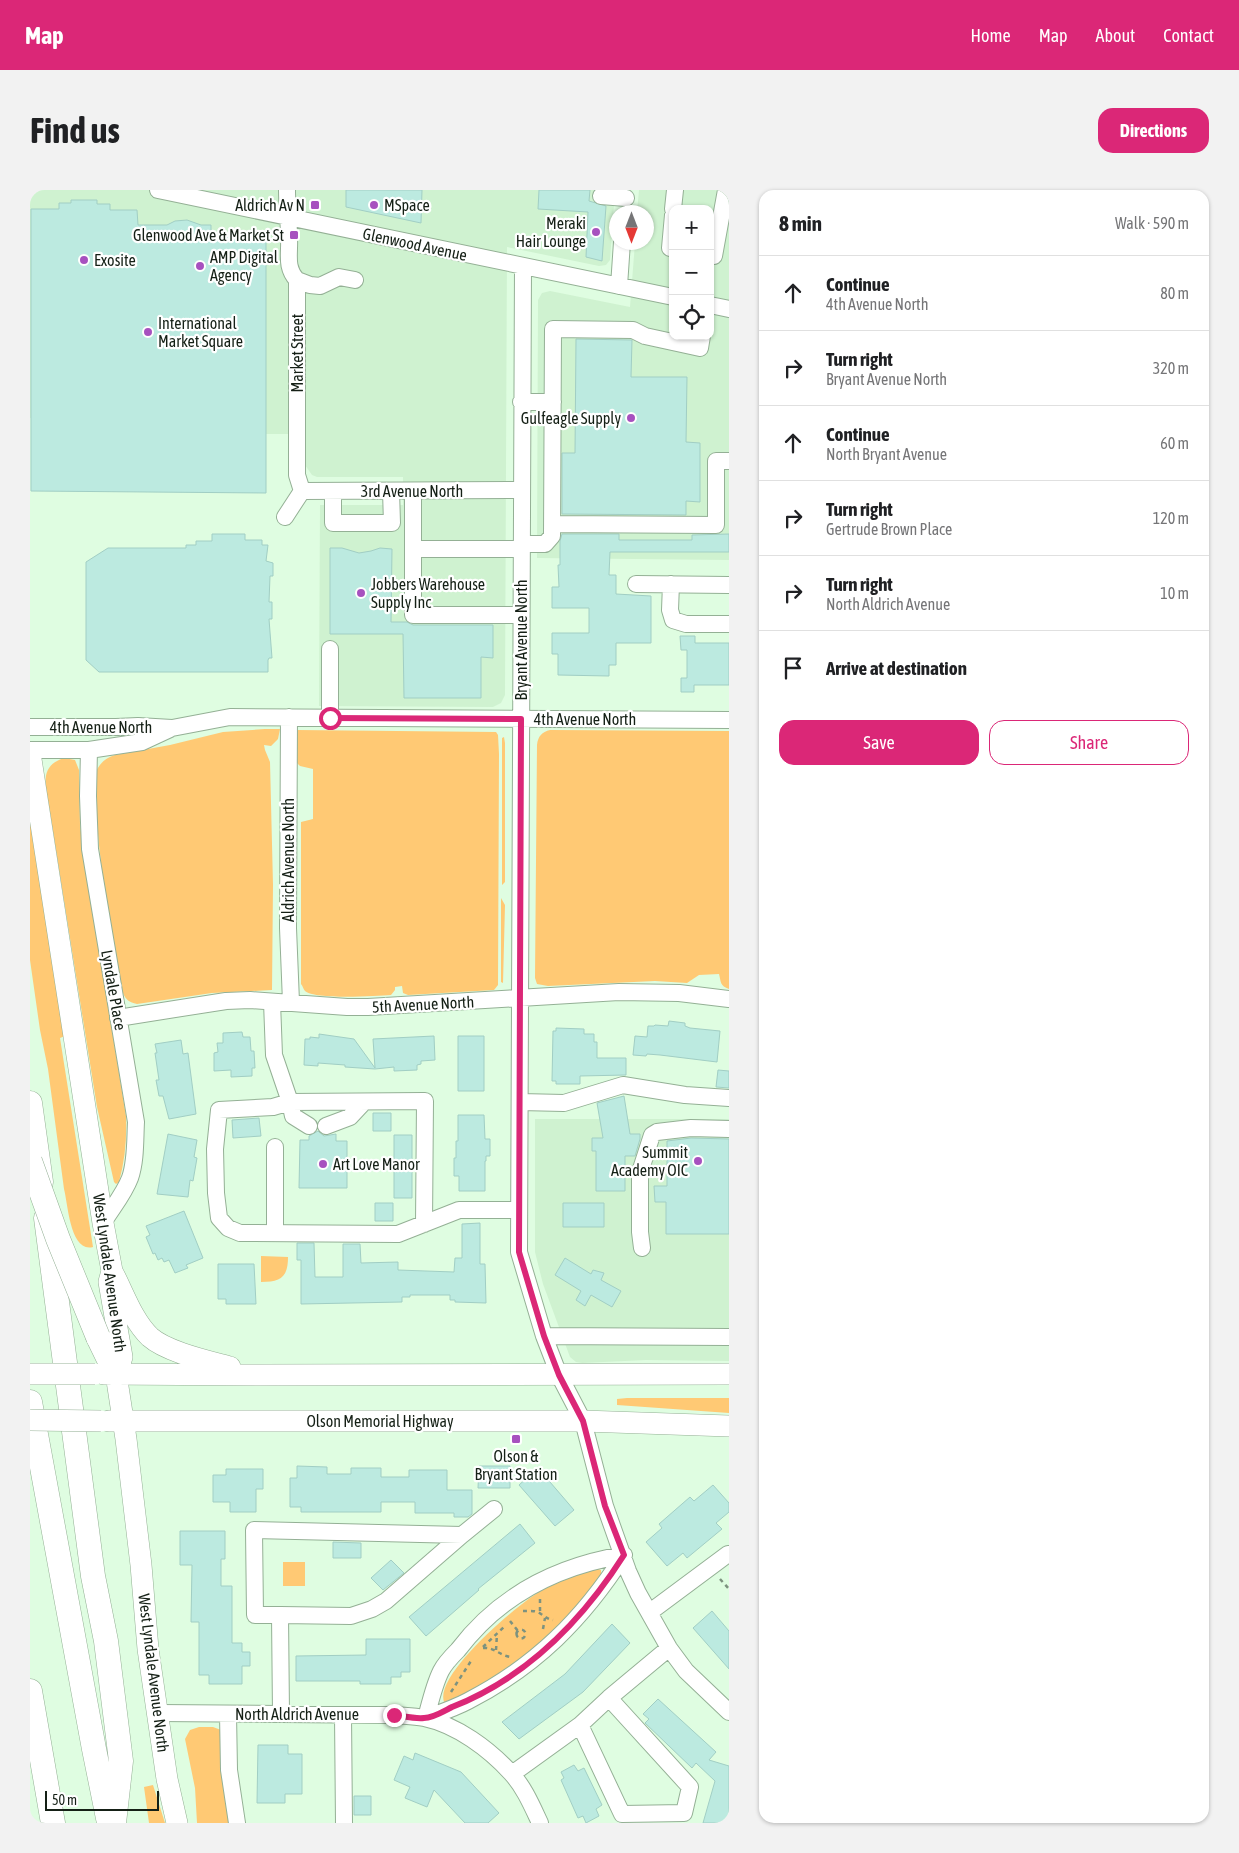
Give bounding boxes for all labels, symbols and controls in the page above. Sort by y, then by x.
text: Map [25,22,64,49]
text: Home [971,25,1011,46]
text: Map [1039,25,1068,46]
text: About [1096,25,1135,46]
text: Contact [1163,25,1214,46]
button: Directions [1098,108,1209,153]
text: Find us [30,110,120,150]
place label: Aldrich Av N [235,196,305,214]
place label: MSpace [384,196,430,215]
marker: Aldrich Av N [309,199,321,211]
marker: MSpace [368,199,380,211]
north arrow [609,205,654,250]
map controls [669,205,714,340]
button: + [669,205,714,250]
text: 8 min [779,211,822,235]
place label: Meraki Hair Lounge [516,214,586,251]
text: Walk · 590 m [1115,214,1189,232]
street label: Glenwood Avenue [361,224,469,264]
place label: Glenwood Ave & Market St [133,226,284,244]
marker: Meraki Hair Lounge [590,226,602,238]
marker: Glenwood Ave & Market St [288,229,300,241]
place label: AMP Digital Agency [210,248,279,285]
button: − [669,250,714,295]
place label: Exosite [94,251,136,269]
marker: Exosite [78,254,90,266]
marker: AMP Digital Agency [194,260,206,272]
text: Continue [826,273,890,295]
icon: ahead [779,279,807,307]
text: 80 m [1160,284,1189,302]
button: locate [669,295,714,340]
text: 4th Avenue North [826,295,928,313]
street label: Market Street [288,313,306,392]
place label: International Market Square [158,314,243,351]
marker: International Market Square [142,326,154,338]
text: Turn right [826,348,893,370]
icon: right [779,354,807,382]
text: 320 m [1153,359,1189,377]
text: Bryant Avenue North [826,370,947,388]
place label: Gulfeagle Supply [521,409,621,428]
marker: Gulfeagle Supply [625,412,637,424]
text: Continue [826,423,890,445]
icon: ahead [779,429,807,457]
text: 60 m [1160,434,1189,452]
text: North Bryant Avenue [826,445,947,463]
street label: 3rd Avenue North [361,482,463,500]
text: Turn right [826,498,893,520]
icon: right [779,504,807,532]
text: 120 m [1153,509,1189,527]
text: Gertrude Brown Place [826,520,952,538]
text: Turn right [826,573,893,595]
place label: Jobbers Warehouse Supply Inc [371,575,485,612]
street label: Bryant Avenue North [512,579,531,701]
icon: right [779,579,807,607]
text: 10 m [1160,584,1189,602]
marker: Jobbers Warehouse Supply Inc [355,587,367,599]
text: North Aldrich Avenue [826,595,950,613]
icon: arrive [779,654,807,682]
text: Arrive at destination [826,657,967,679]
route start [319,707,342,730]
street label: 4th Avenue North [534,710,636,728]
street label: 4th Avenue North [50,718,152,736]
button: Save [779,720,979,765]
button: Share [989,720,1189,765]
street label: Aldrich Avenue North [279,798,297,922]
street label: Lyndale Place [97,948,130,1032]
street label: 5th Avenue North [371,992,475,1016]
place label: Summit Academy OIC [611,1143,688,1180]
place label: Art Love Manor [333,1155,420,1173]
marker: Summit Academy OIC [692,1155,704,1167]
marker: Art Love Manor [317,1158,329,1170]
street label: West Lyndale Avenue North [89,1193,130,1354]
street label: Olson Memorial Highway [306,1412,454,1431]
marker: Olson & Bryant Station [510,1433,522,1445]
place label: Olson & Bryant Station [474,1447,558,1484]
street label: West Lyndale Avenue North [134,1593,173,1754]
route end [383,1704,406,1727]
street label: North Aldrich Avenue [235,1705,359,1723]
scale bar [45,1788,159,1811]
text: 50 m [52,1792,77,1808]

